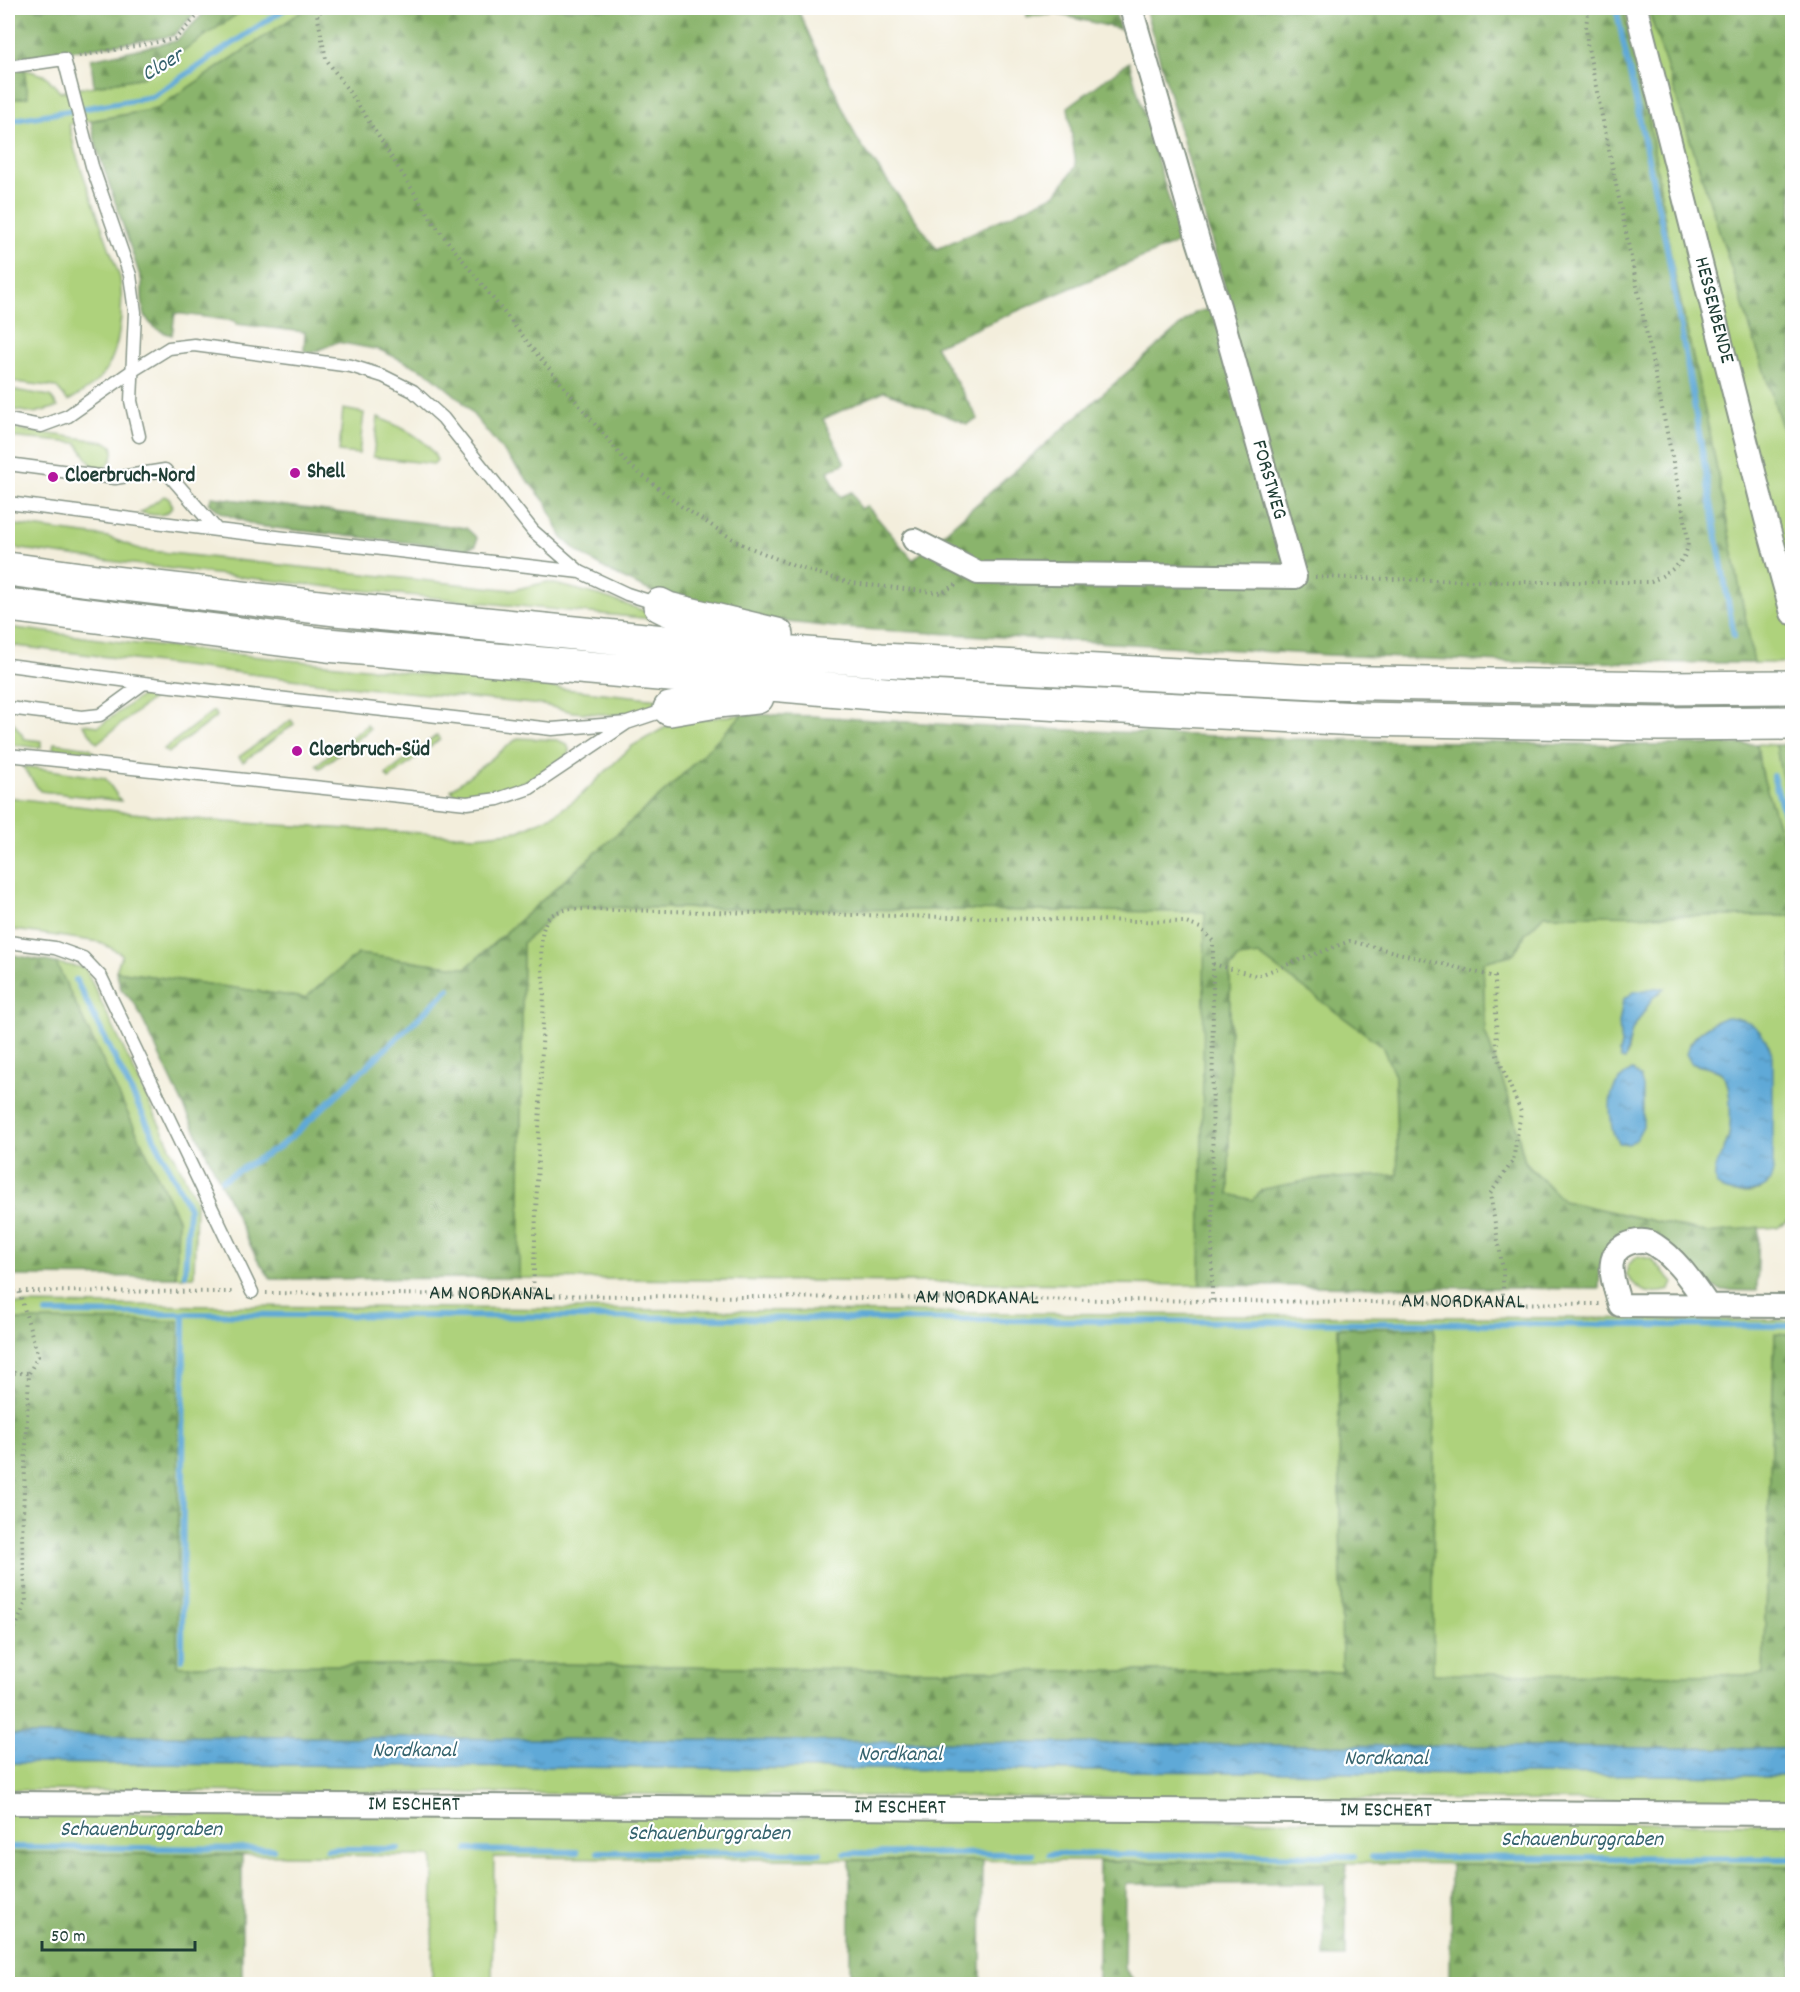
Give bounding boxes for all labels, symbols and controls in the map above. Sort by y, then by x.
water label: Cloer [136,40,192,91]
street label: HESSENBENDE [1685,254,1741,367]
street label: FORSTWEG [1242,437,1294,523]
place label: Shell [307,458,346,488]
place label: Cloerbruch-Nord [65,462,195,492]
marker: Shell [288,466,302,480]
marker: Cloerbruch-Nord [46,470,60,484]
place label: Cloerbruch-Süd [309,736,430,766]
marker: Cloerbruch-Süd [290,744,304,758]
street label: AM NORDKANAL [429,1279,553,1310]
street label: AM NORDKANAL [915,1283,1039,1314]
street label: AM NORDKANAL [1401,1287,1525,1318]
water label: Nordkanal [372,1736,458,1767]
water label: Nordkanal [858,1740,944,1771]
water label: Nordkanal [1344,1744,1430,1775]
street label: IM ESCHERT [368,1790,461,1821]
street label: IM ESCHERT [854,1793,947,1824]
street label: IM ESCHERT [1340,1796,1433,1827]
water label: Schauenburggraben [60,1815,223,1846]
water label: Schauenburggraben [628,1819,791,1850]
water label: Schauenburggraben [1501,1825,1664,1856]
scale bar [42,1914,195,1952]
text: 50 m [51,1925,86,1950]

